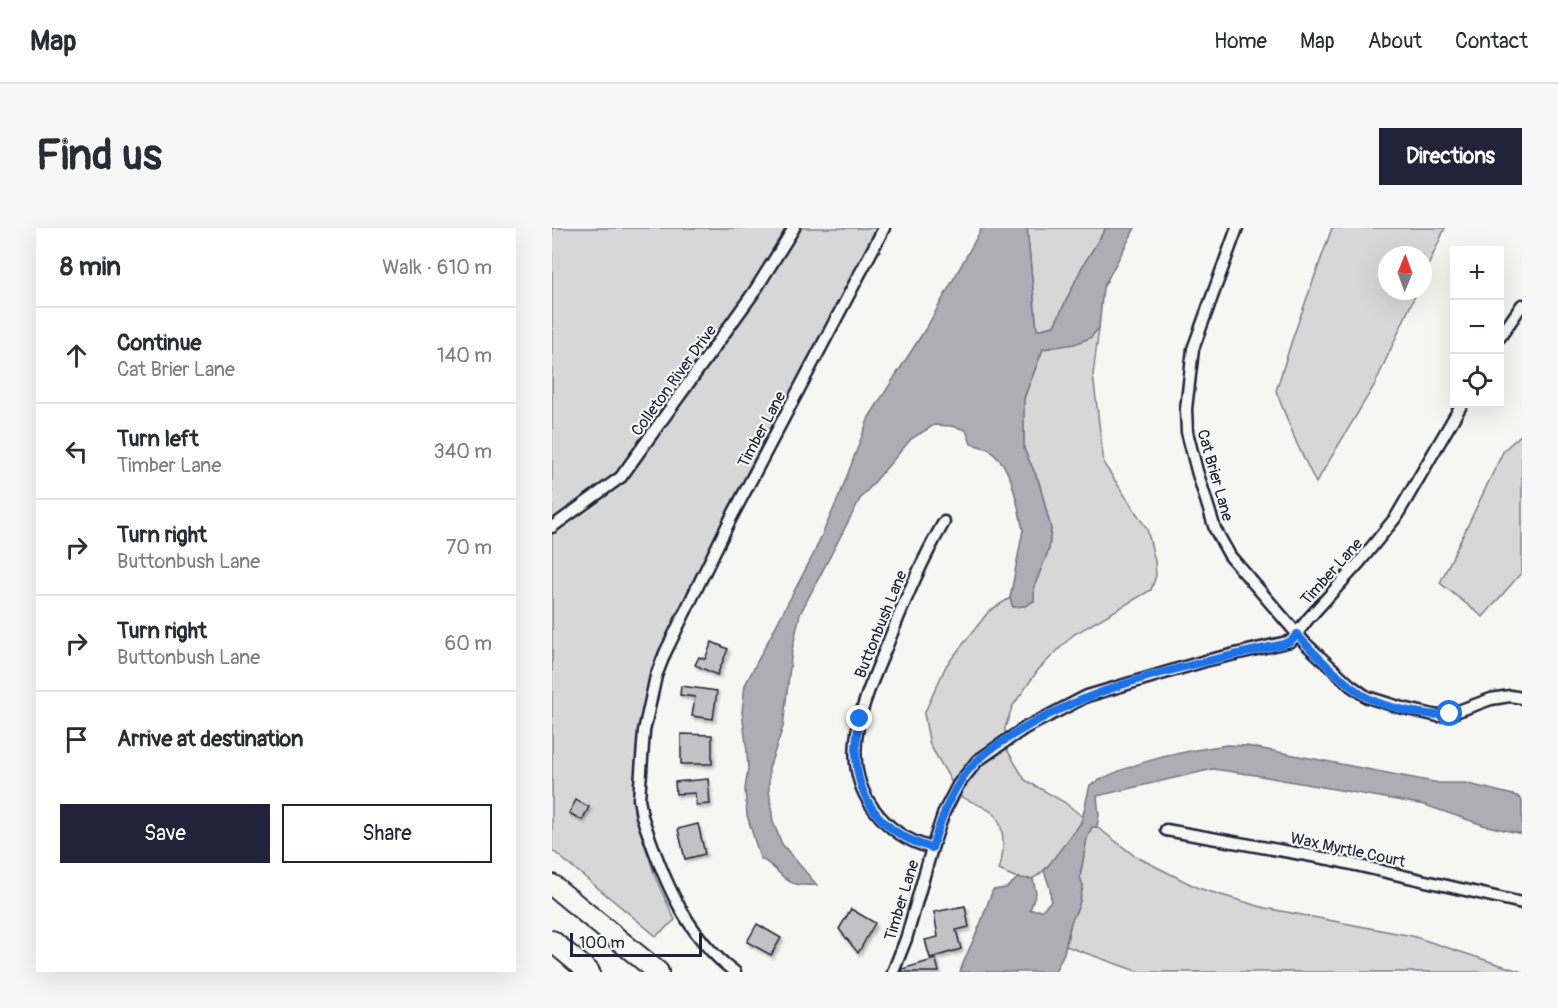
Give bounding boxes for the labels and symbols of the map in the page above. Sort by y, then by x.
north arrow [1378,246,1432,300]
street label: Colleton River Drive [627,321,721,440]
street label: Timber Lane [733,388,790,471]
street label: Cat Brier Lane [1192,427,1238,523]
street label: Timber Lane [1296,534,1367,609]
street label: Buttonbush Lane [850,567,912,681]
route start [1436,700,1462,726]
route end [846,705,872,731]
street label: Wax Myrtle Court [1289,828,1408,872]
street label: Timber Lane [880,857,924,943]
scale bar [570,930,702,958]

